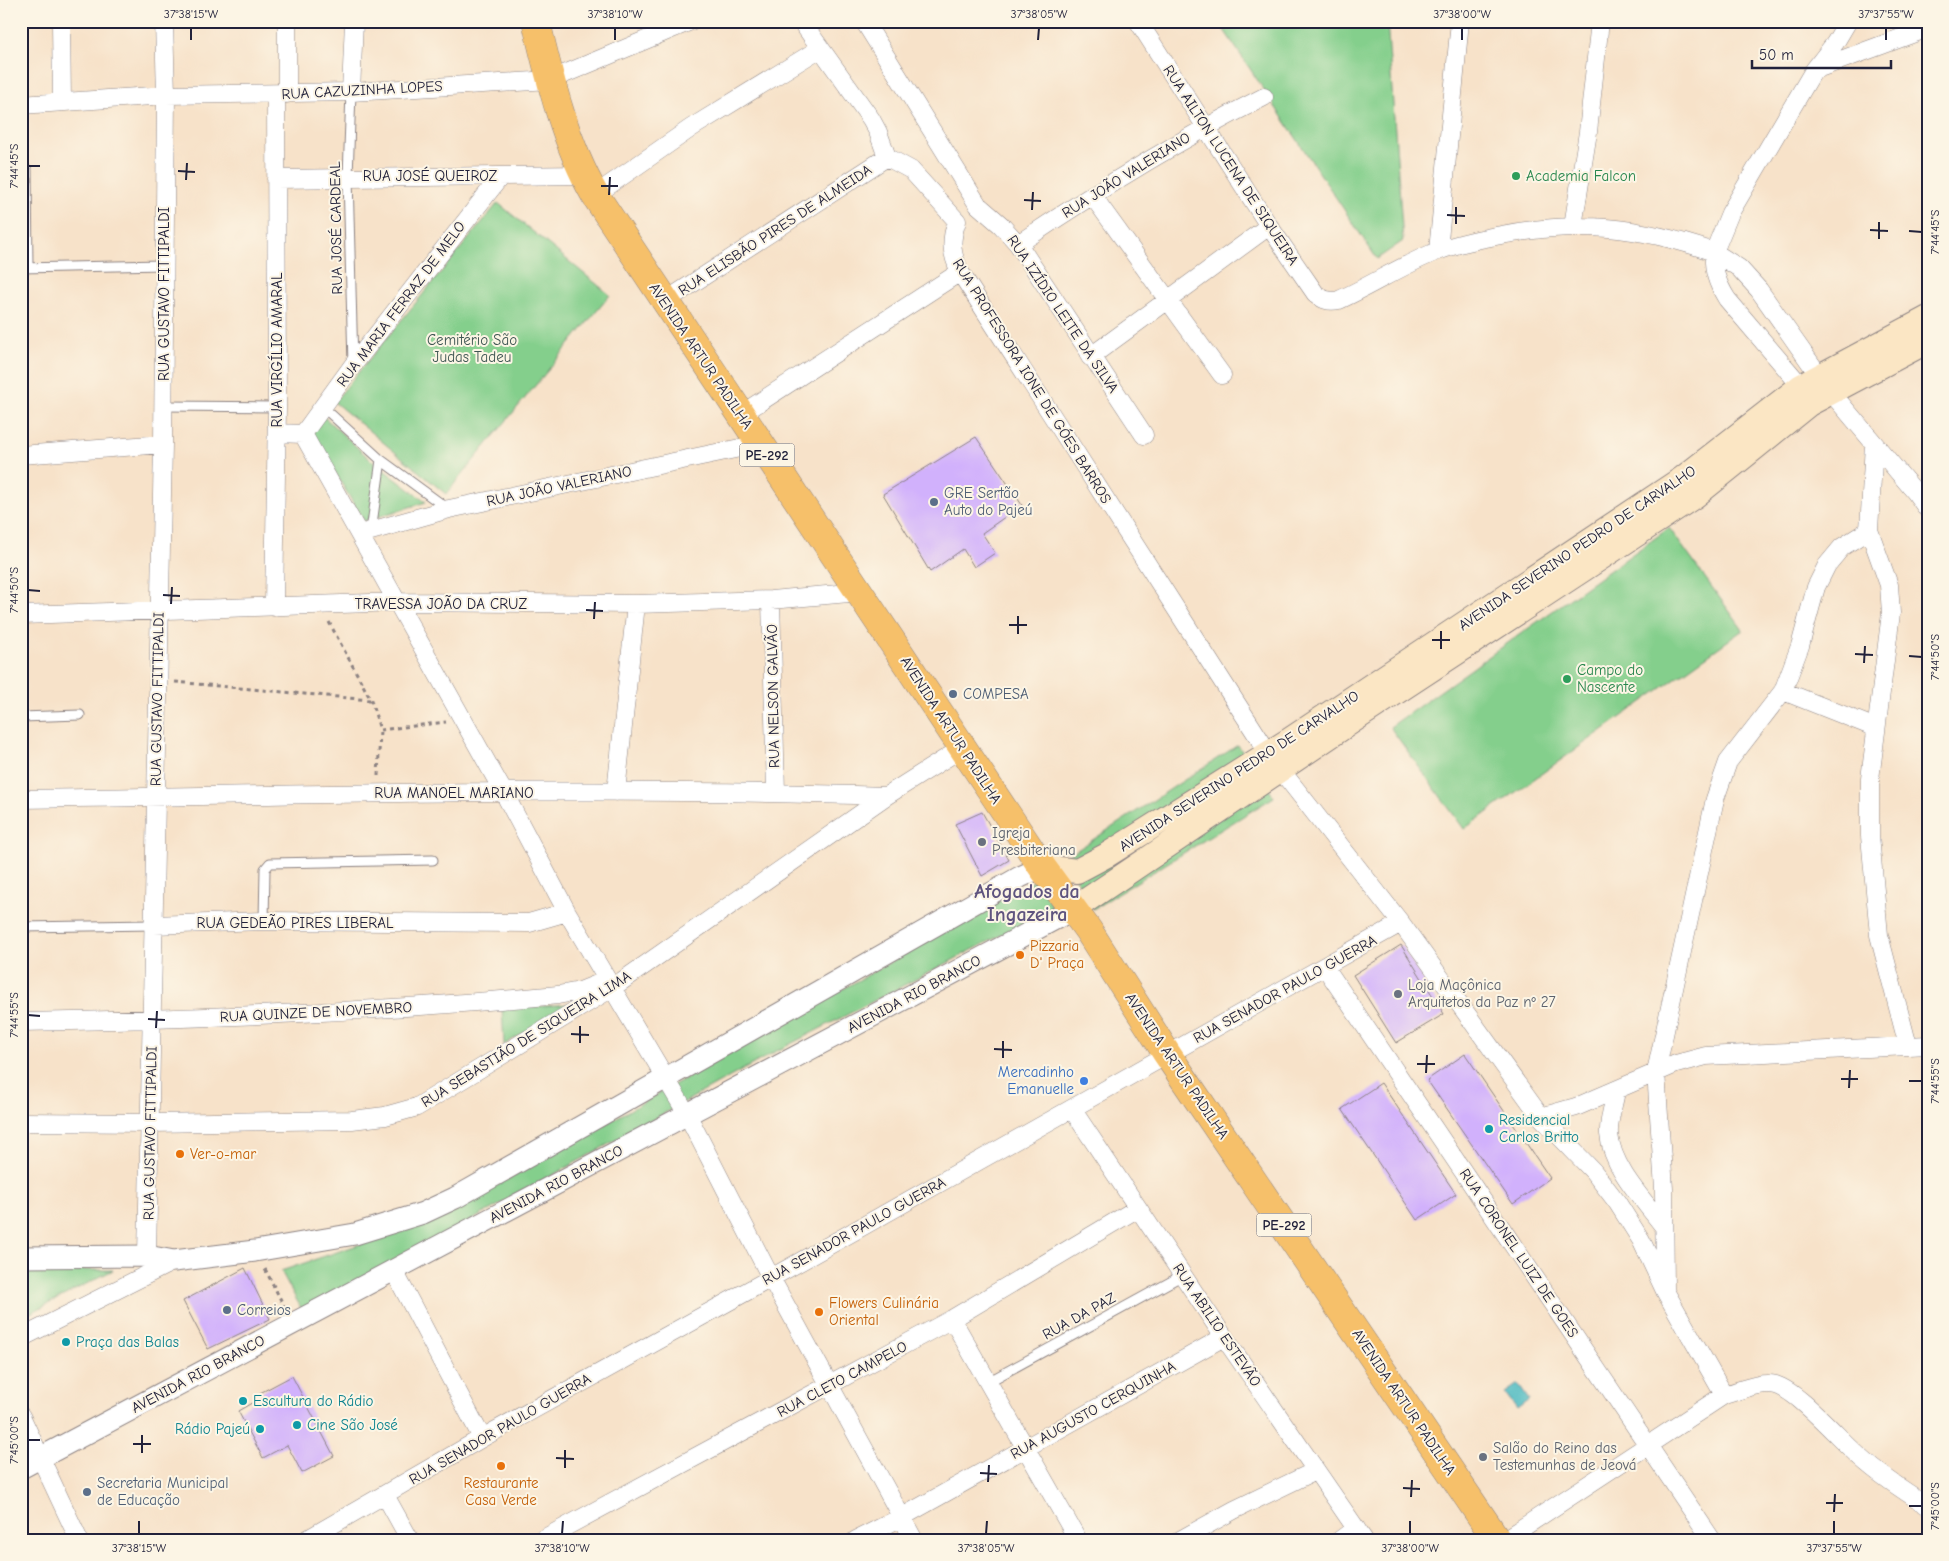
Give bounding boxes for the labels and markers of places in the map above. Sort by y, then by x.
place label: Academia Falcon [1526,167,1636,185]
marker: Academia Falcon [1510,170,1522,182]
place label: GRE Sertão Auto do Pajeú [944,484,1032,519]
marker: GRE Sertão Auto do Pajeú [928,496,940,508]
place label: Campo do Nascente [1577,661,1643,696]
marker: Campo do Nascente [1561,673,1573,685]
place label: COMPESA [963,685,1029,703]
marker: COMPESA [947,688,959,700]
place label: Igreja Presbiteriana [992,824,1076,859]
marker: Igreja Presbiteriana [976,836,988,848]
place label: Pizzaria D' Praça [1030,937,1084,972]
marker: Pizzaria D' Praça [1014,949,1026,961]
place label: Loja Maçônica Arquitetos da Paz nº 27 [1408,976,1556,1011]
marker: Loja Maçônica Arquitetos da Paz nº 27 [1392,988,1404,1000]
place label: Mercadinho Emanuelle [998,1063,1074,1098]
marker: Mercadinho Emanuelle [1078,1075,1090,1087]
place label: Residencial Carlos Britto [1499,1111,1579,1146]
marker: Residencial Carlos Britto [1483,1123,1495,1135]
place label: Ver-o-mar [190,1145,256,1163]
marker: Ver-o-mar [174,1148,186,1160]
place label: Flowers Culinária Oriental [829,1294,939,1329]
place label: Correios [237,1301,291,1319]
marker: Correios [221,1304,233,1316]
marker: Flowers Culinária Oriental [813,1306,825,1318]
place label: Praça das Balas [76,1333,179,1351]
marker: Praça das Balas [60,1336,72,1348]
place label: Escultura do Rádio [253,1392,374,1410]
marker: Escultura do Rádio [237,1395,249,1407]
place label: Cine São José [307,1416,398,1434]
marker: Cine São José [291,1419,303,1431]
place label: Rádio Pajeú [175,1420,250,1438]
marker: Rádio Pajeú [254,1423,266,1435]
place label: Salão do Reino das Testemunhas de Jeová [1493,1439,1636,1474]
marker: Salão do Reino das Testemunhas de Jeová [1477,1451,1489,1463]
marker: Restaurante Casa Verde [495,1460,507,1472]
place label: Secretaria Municipal de Educação [97,1474,228,1509]
place label: Restaurante Casa Verde [464,1474,539,1509]
marker: Secretaria Municipal de Educação [81,1486,93,1498]

